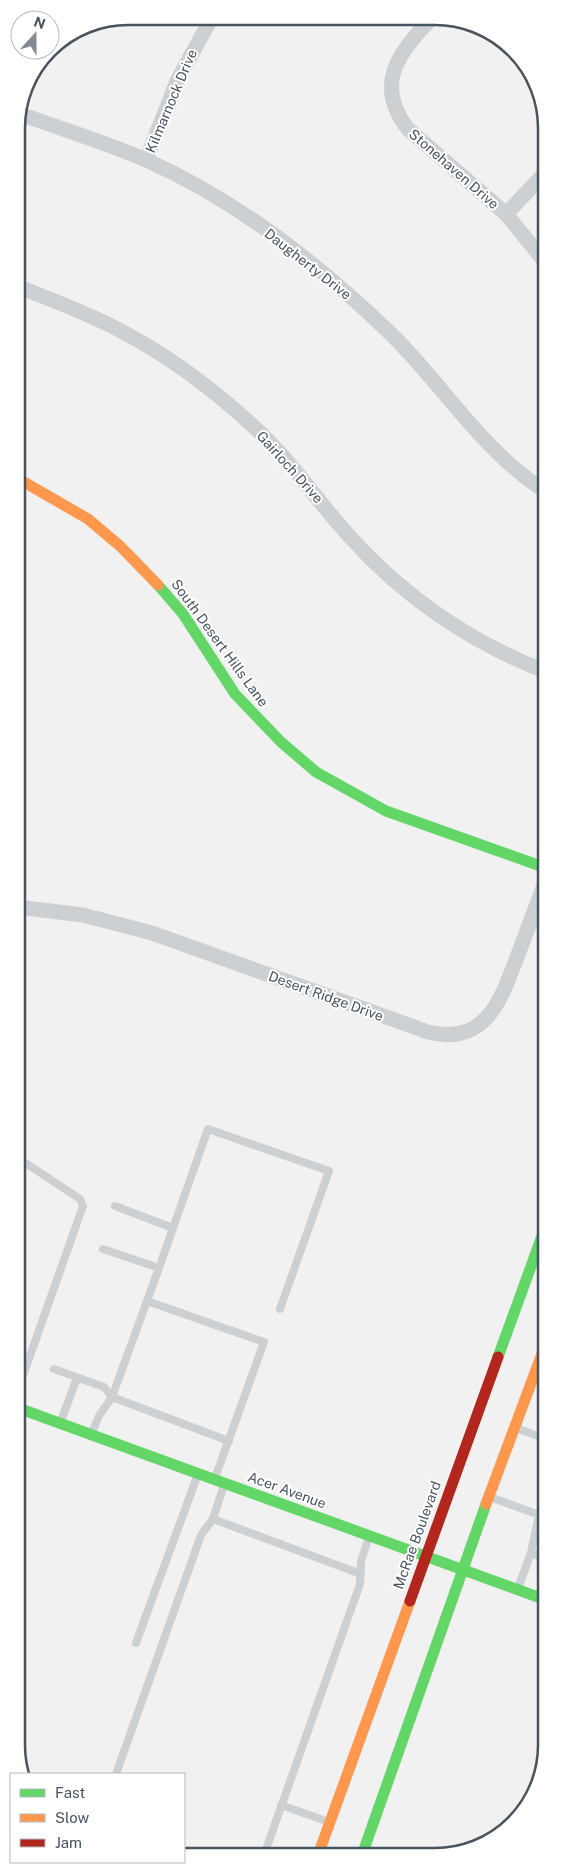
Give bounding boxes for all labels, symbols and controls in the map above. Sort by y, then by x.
north arrow [10,10,60,60]
text: N [32,13,48,32]
street label: Kilmarnock Drive [142,47,200,155]
street label: Stonehaven Drive [406,126,502,212]
street label: Daugherty Drive [262,225,354,303]
street label: Gairloch Drive [253,428,327,506]
street label: South Desert Hills Lane [168,576,272,710]
street label: Desert Ridge Drive [266,968,386,1024]
street label: Acer Avenue [246,1468,328,1512]
street label: McRae Boulevard [390,1479,444,1591]
legend [10,1773,185,1863]
text: Fast [55,1784,85,1801]
text: Slow [55,1809,90,1826]
text: Jam [55,1834,82,1851]

